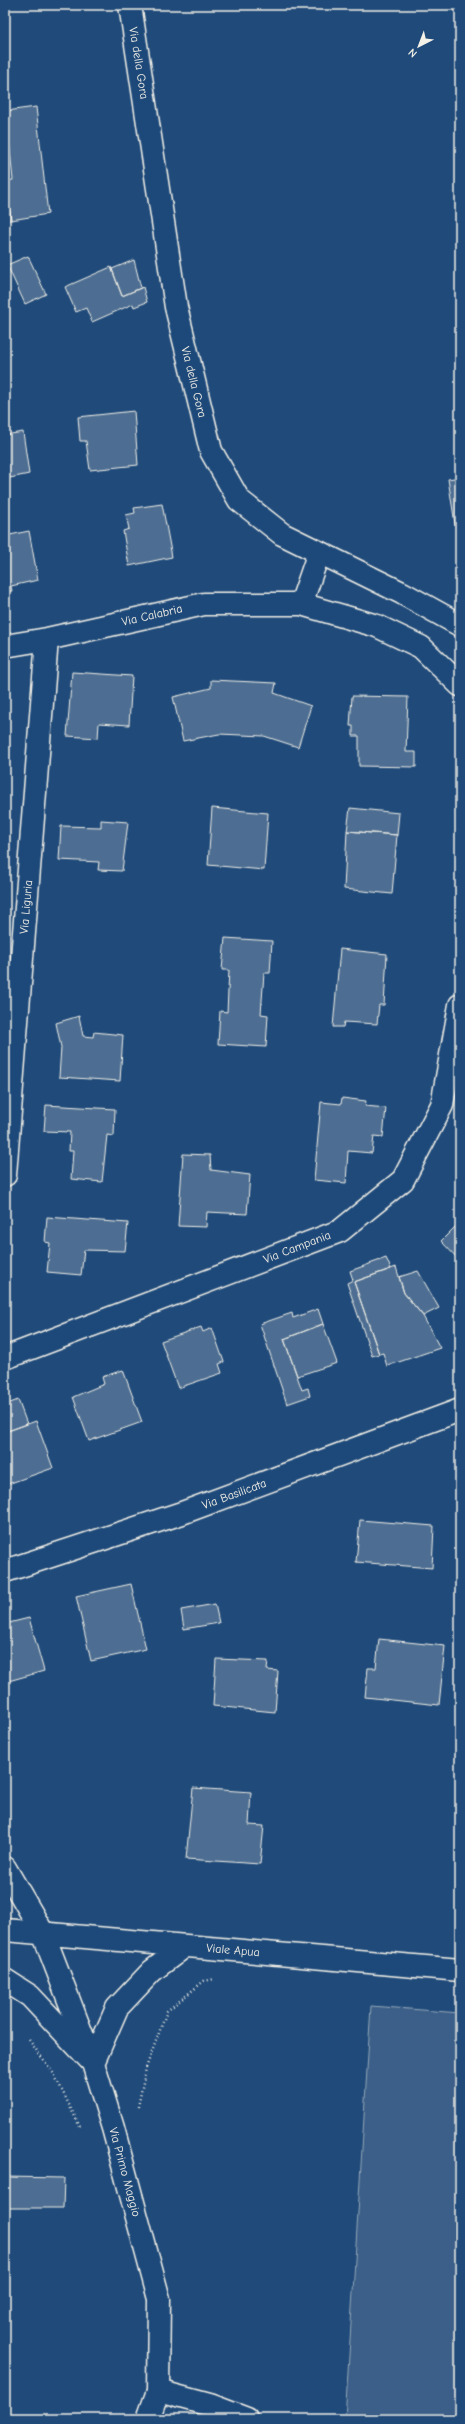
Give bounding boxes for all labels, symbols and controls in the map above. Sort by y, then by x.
street label: Via della Gora [126,26,152,100]
north arrow [399,26,439,66]
text: N [406,46,420,60]
street label: Via della Gora [178,345,210,419]
street label: Via Calabria [120,601,184,629]
street label: Via Liguria [17,879,35,935]
street label: Via Campania [261,1228,333,1266]
street label: Via Basilicata [200,1476,268,1512]
street label: Viale Apua [206,1941,260,1959]
street label: Via Primo Maggio [106,2126,144,2218]

